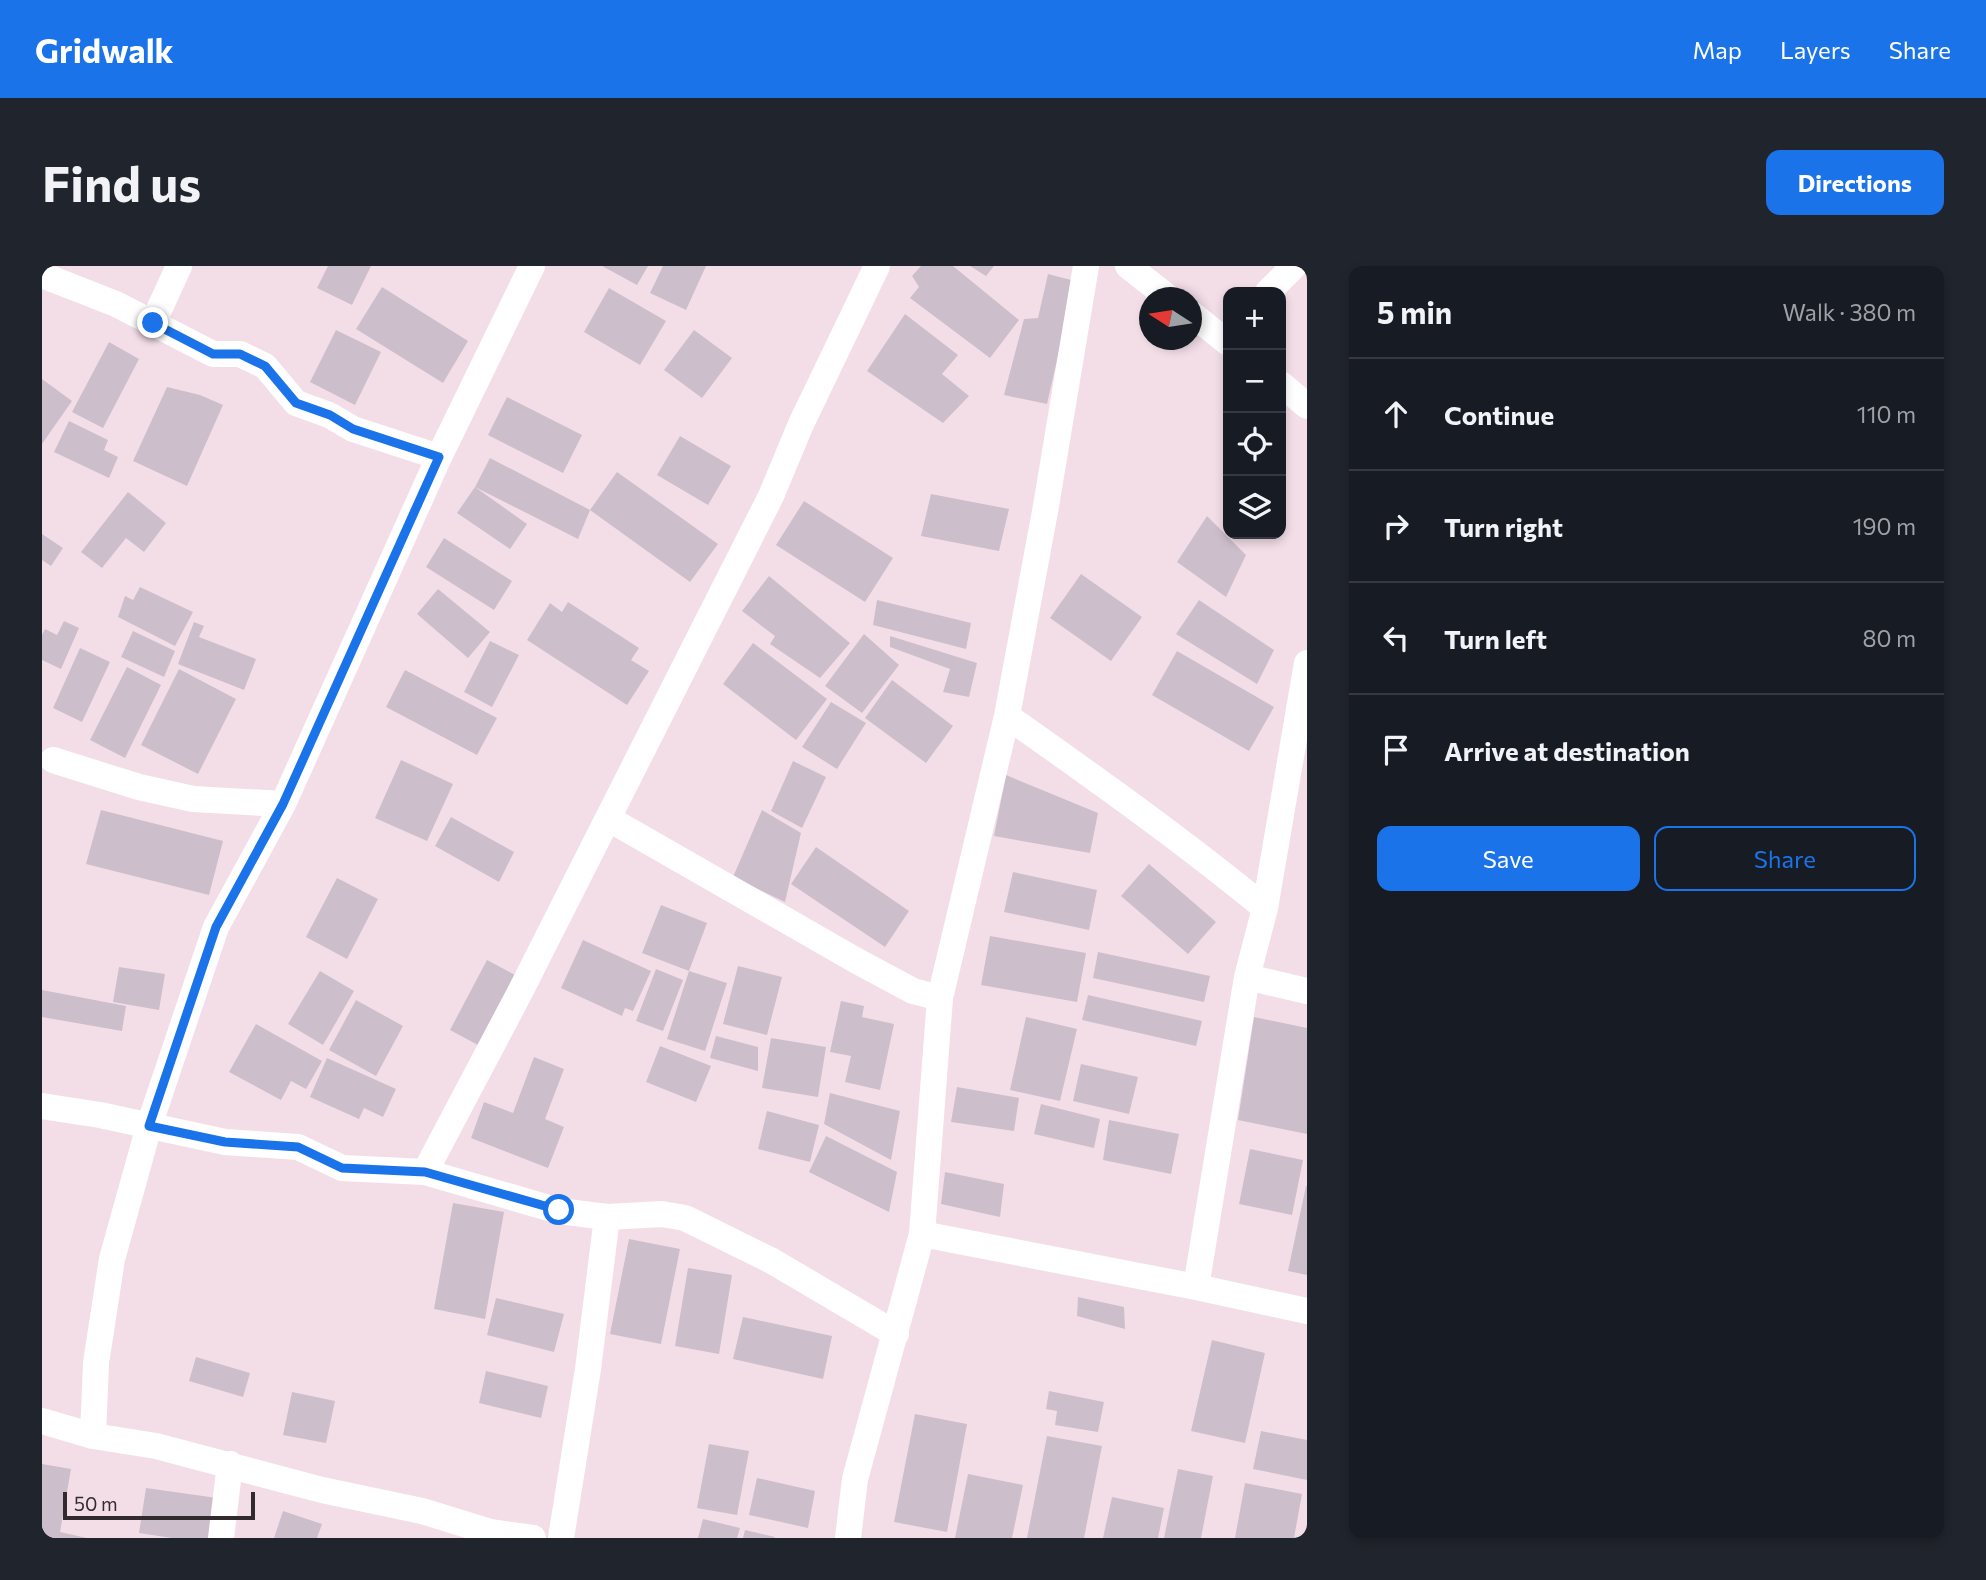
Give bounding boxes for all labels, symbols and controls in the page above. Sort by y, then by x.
text: Gridwalk [35,29,174,70]
text: Map [1693,35,1742,64]
text: Layers [1780,35,1851,64]
text: Share [1889,35,1951,64]
button: Directions [1766,150,1944,215]
text: Find us [42,152,201,212]
north arrow [1139,287,1202,350]
map controls [1223,287,1286,539]
button: + [1223,287,1286,350]
text: 5 min [1377,293,1452,330]
text: Walk · 380 m [1783,298,1916,326]
route end [137,307,168,338]
button: − [1223,350,1286,413]
icon: ahead [1377,395,1415,433]
text: Continue [1444,399,1554,430]
text: 110 m [1857,400,1916,428]
button: locate [1223,413,1286,476]
button: layers [1223,476,1286,539]
icon: right [1377,507,1415,545]
text: Turn right [1444,511,1563,542]
text: 190 m [1853,512,1916,540]
icon: left [1377,619,1415,657]
text: Turn left [1444,623,1547,654]
text: 80 m [1863,624,1916,652]
icon: arrive [1377,731,1415,769]
text: Arrive at destination [1444,735,1690,766]
button: Save [1377,826,1640,891]
button: Share [1654,826,1916,891]
route start [543,1194,574,1225]
scale bar [63,1489,256,1521]
text: 50 m [74,1492,118,1515]

